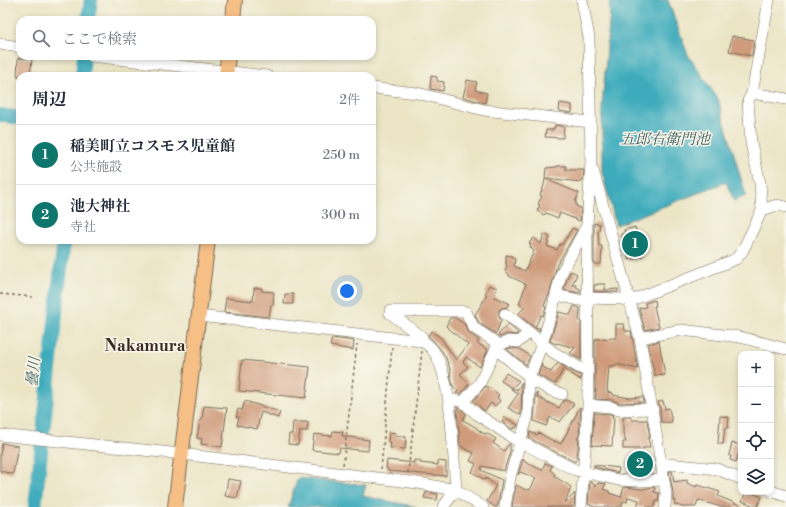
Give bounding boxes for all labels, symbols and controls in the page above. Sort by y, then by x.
search box [16,16,376,60]
icon: search [30,27,52,49]
text: ここで検索 [62,30,137,49]
text: 周辺 [32,89,66,111]
text: 2件 [340,92,360,108]
water label: 五郎右衛門池 [620,130,712,149]
text: 稲美町立コスモス児童館 [70,137,235,156]
text: 1 [42,147,48,163]
text: 250 m [323,147,360,163]
text: 公共施設 [70,159,122,175]
text: 池大神社 [70,197,130,216]
text: 2 [41,207,49,223]
text: 300 m [322,207,360,223]
text: 寺社 [70,219,96,235]
pin: 1 [622,229,648,259]
your location [337,281,357,301]
district label: Nakamura [105,336,186,356]
map controls [738,351,774,495]
button: + [738,351,774,387]
water label: 曇川 [22,354,45,388]
button: − [738,387,774,423]
button: locate [738,423,774,459]
pin: 2 [627,449,653,479]
button: layers [738,459,774,495]

